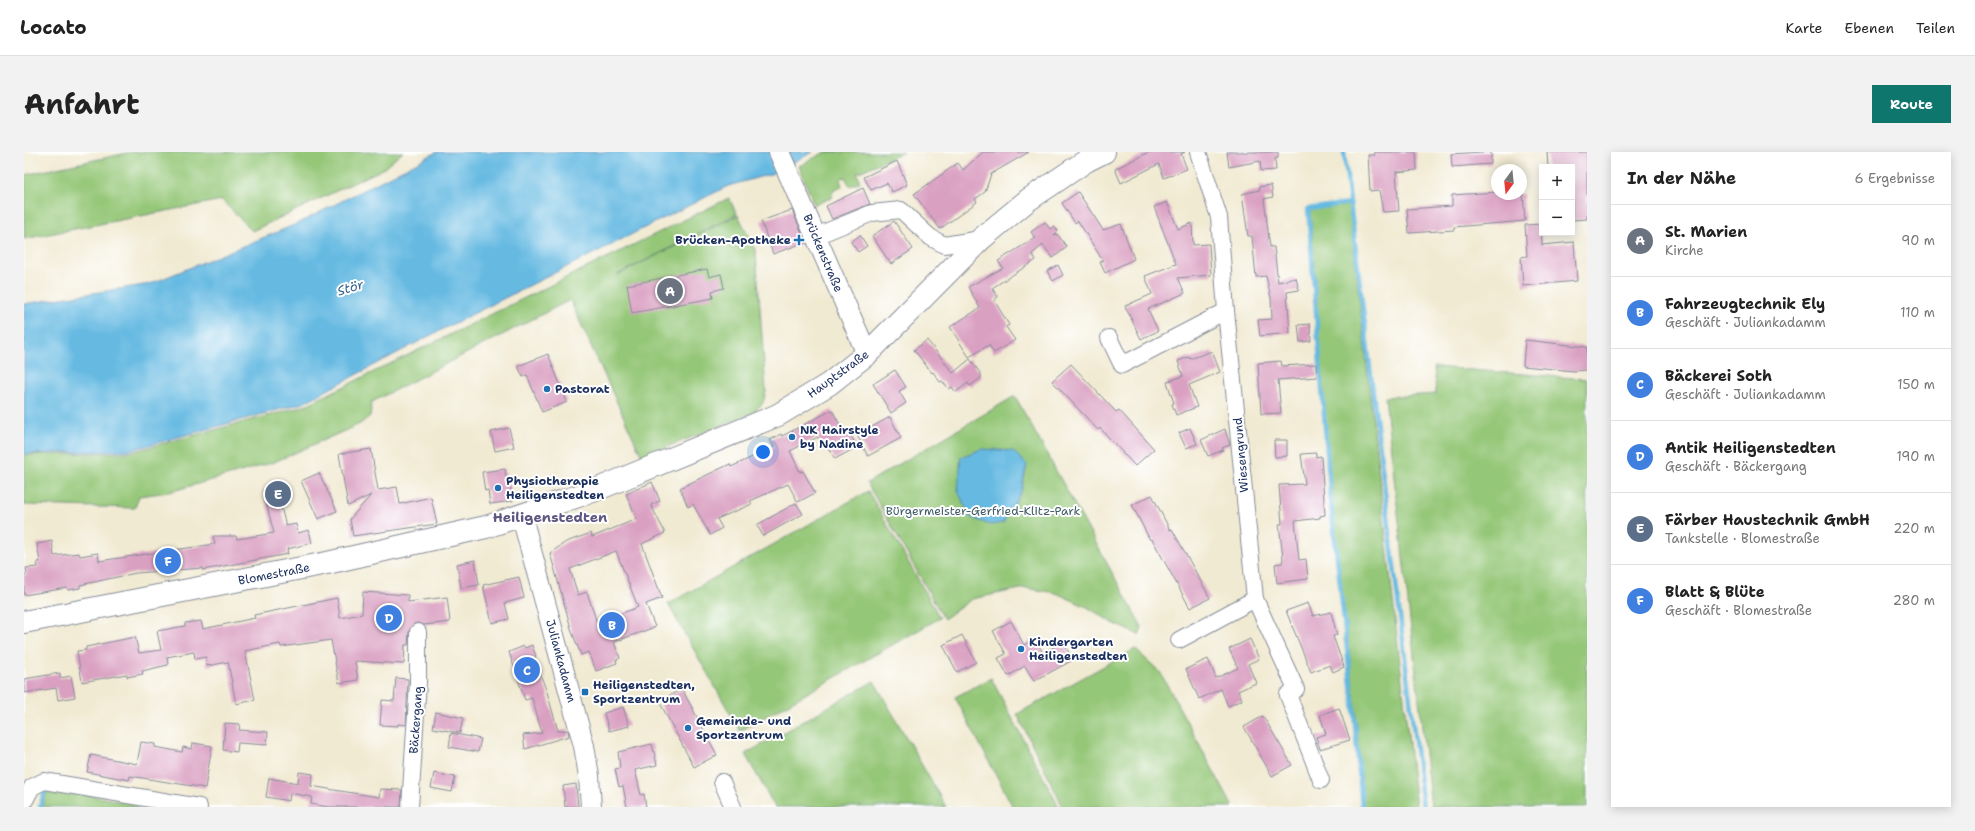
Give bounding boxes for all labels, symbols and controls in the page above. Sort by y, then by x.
text: Locato [20,15,87,40]
text: Karte [1786,19,1823,37]
text: Ebenen [1845,19,1894,37]
text: Teilen [1916,19,1955,37]
text: Anfahrt [24,85,140,123]
button: Route [1872,85,1951,123]
north arrow [1491,164,1527,200]
map controls [1539,164,1575,236]
button: + [1539,164,1575,200]
text: In der Nähe [1627,167,1736,189]
text: 6 Ergebnisse [1855,170,1935,187]
button: − [1539,200,1575,236]
street label: Brückenstraße [799,212,847,295]
text: St. Marien [1665,222,1747,242]
place label: Brücken-Apotheke [675,232,791,248]
text: A [1635,232,1645,249]
text: 90 m [1901,232,1935,249]
marker: Brücken-Apotheke [794,235,804,245]
text: Kirche [1665,242,1704,259]
water label: Stör [335,275,366,300]
pin: A [657,276,683,306]
text: Fahrzeugtechnik Ely [1665,294,1825,314]
text: B [1636,304,1644,321]
text: 110 m [1900,304,1935,321]
text: Geschäft · Juliankadamm [1665,314,1826,331]
street label: Hauptstraße [804,346,872,402]
text: Bäckerei Soth [1665,366,1772,386]
text: C [1636,376,1644,393]
text: 150 m [1897,376,1935,393]
place label: Pastorat [555,381,610,397]
marker: Pastorat [542,384,552,394]
text: Geschäft · Juliankadamm [1665,386,1826,403]
street label: Wiesengrund [1230,416,1252,493]
place label: NK Hairstyle by Nadine [800,422,879,452]
marker: NK Hairstyle by Nadine [787,432,797,442]
text: Antik Heiligenstedten [1665,438,1836,458]
your location [753,442,773,462]
text: D [1635,448,1645,465]
text: 190 m [1896,448,1935,465]
text: Geschäft · Bäckergang [1665,458,1807,475]
place label: Physiotherapie Heiligenstedten [506,473,604,503]
pin: E [265,479,291,509]
marker: Physiotherapie Heiligenstedten [493,483,503,493]
park label: Bürgermeister-Gerfried-Klitz-Park [886,503,1080,519]
district label: Heiligenstedten [493,508,607,526]
text: Färber Haustechnik GmbH [1665,510,1870,530]
text: E [1636,520,1644,537]
text: 220 m [1893,520,1935,537]
text: Tankstelle · Blomestraße [1665,530,1820,547]
pin: F [155,546,181,576]
street label: Blomestraße [237,559,311,589]
text: Blatt & Blüte [1665,582,1765,602]
text: F [1636,592,1644,609]
text: 280 m [1893,592,1935,609]
text: Geschäft · Blomestraße [1665,602,1812,619]
pin: D [376,603,402,633]
pin: B [599,610,625,640]
street label: Juliankadamm [542,618,580,704]
place label: Kindergarten Heiligenstedten [1029,634,1127,664]
marker: Kindergarten Heiligenstedten [1016,644,1026,654]
pin: C [514,655,540,685]
place label: Heiligenstedten, Sportzentrum [593,677,695,707]
street label: Bäckergang [406,686,426,754]
marker: Heiligenstedten, Sportzentrum [580,687,590,697]
place label: Gemeinde- und Sportzentrum [696,713,791,743]
marker: Gemeinde- und Sportzentrum [683,723,693,733]

